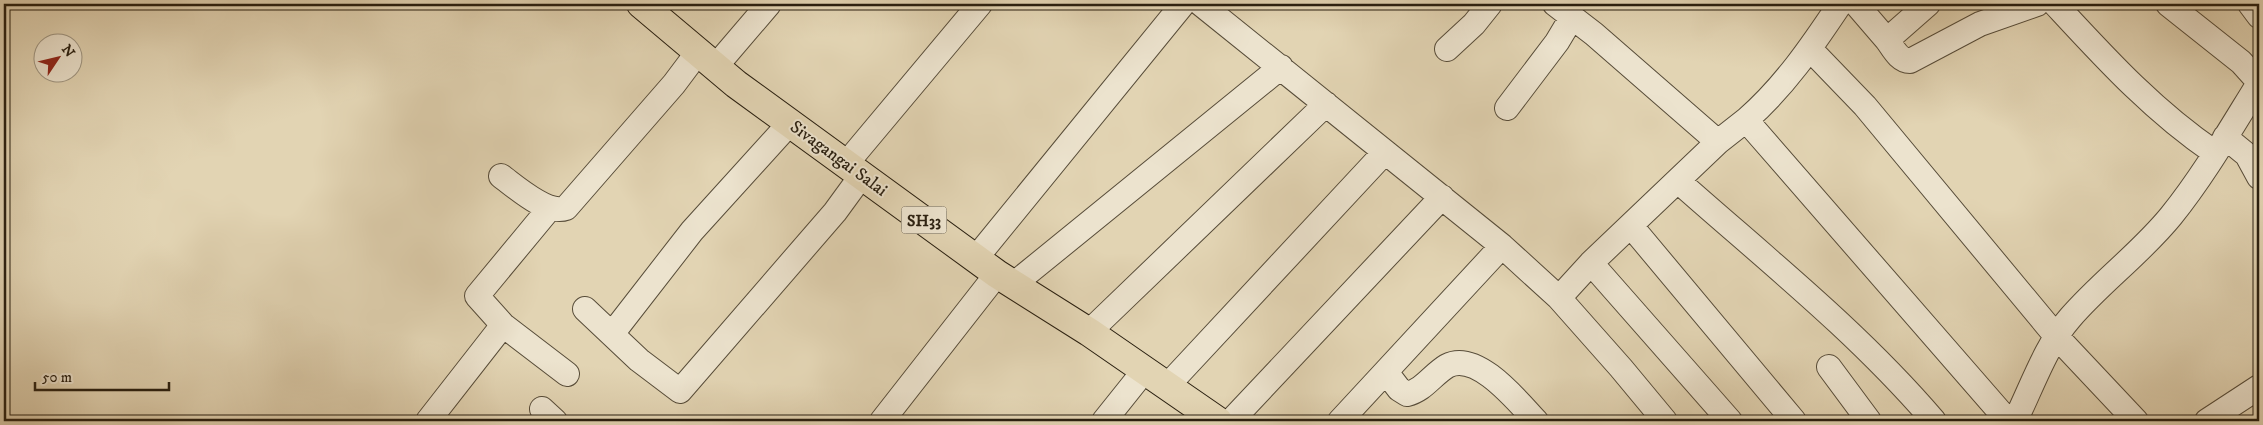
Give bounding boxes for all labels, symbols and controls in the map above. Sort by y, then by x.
north arrow [32,32,82,82]
text: N [57,41,79,61]
street label: Sivagangai Salai [785,116,891,202]
road number: SH33 [902,206,946,234]
scale bar [35,360,169,392]
text: 50 m [42,368,72,387]

